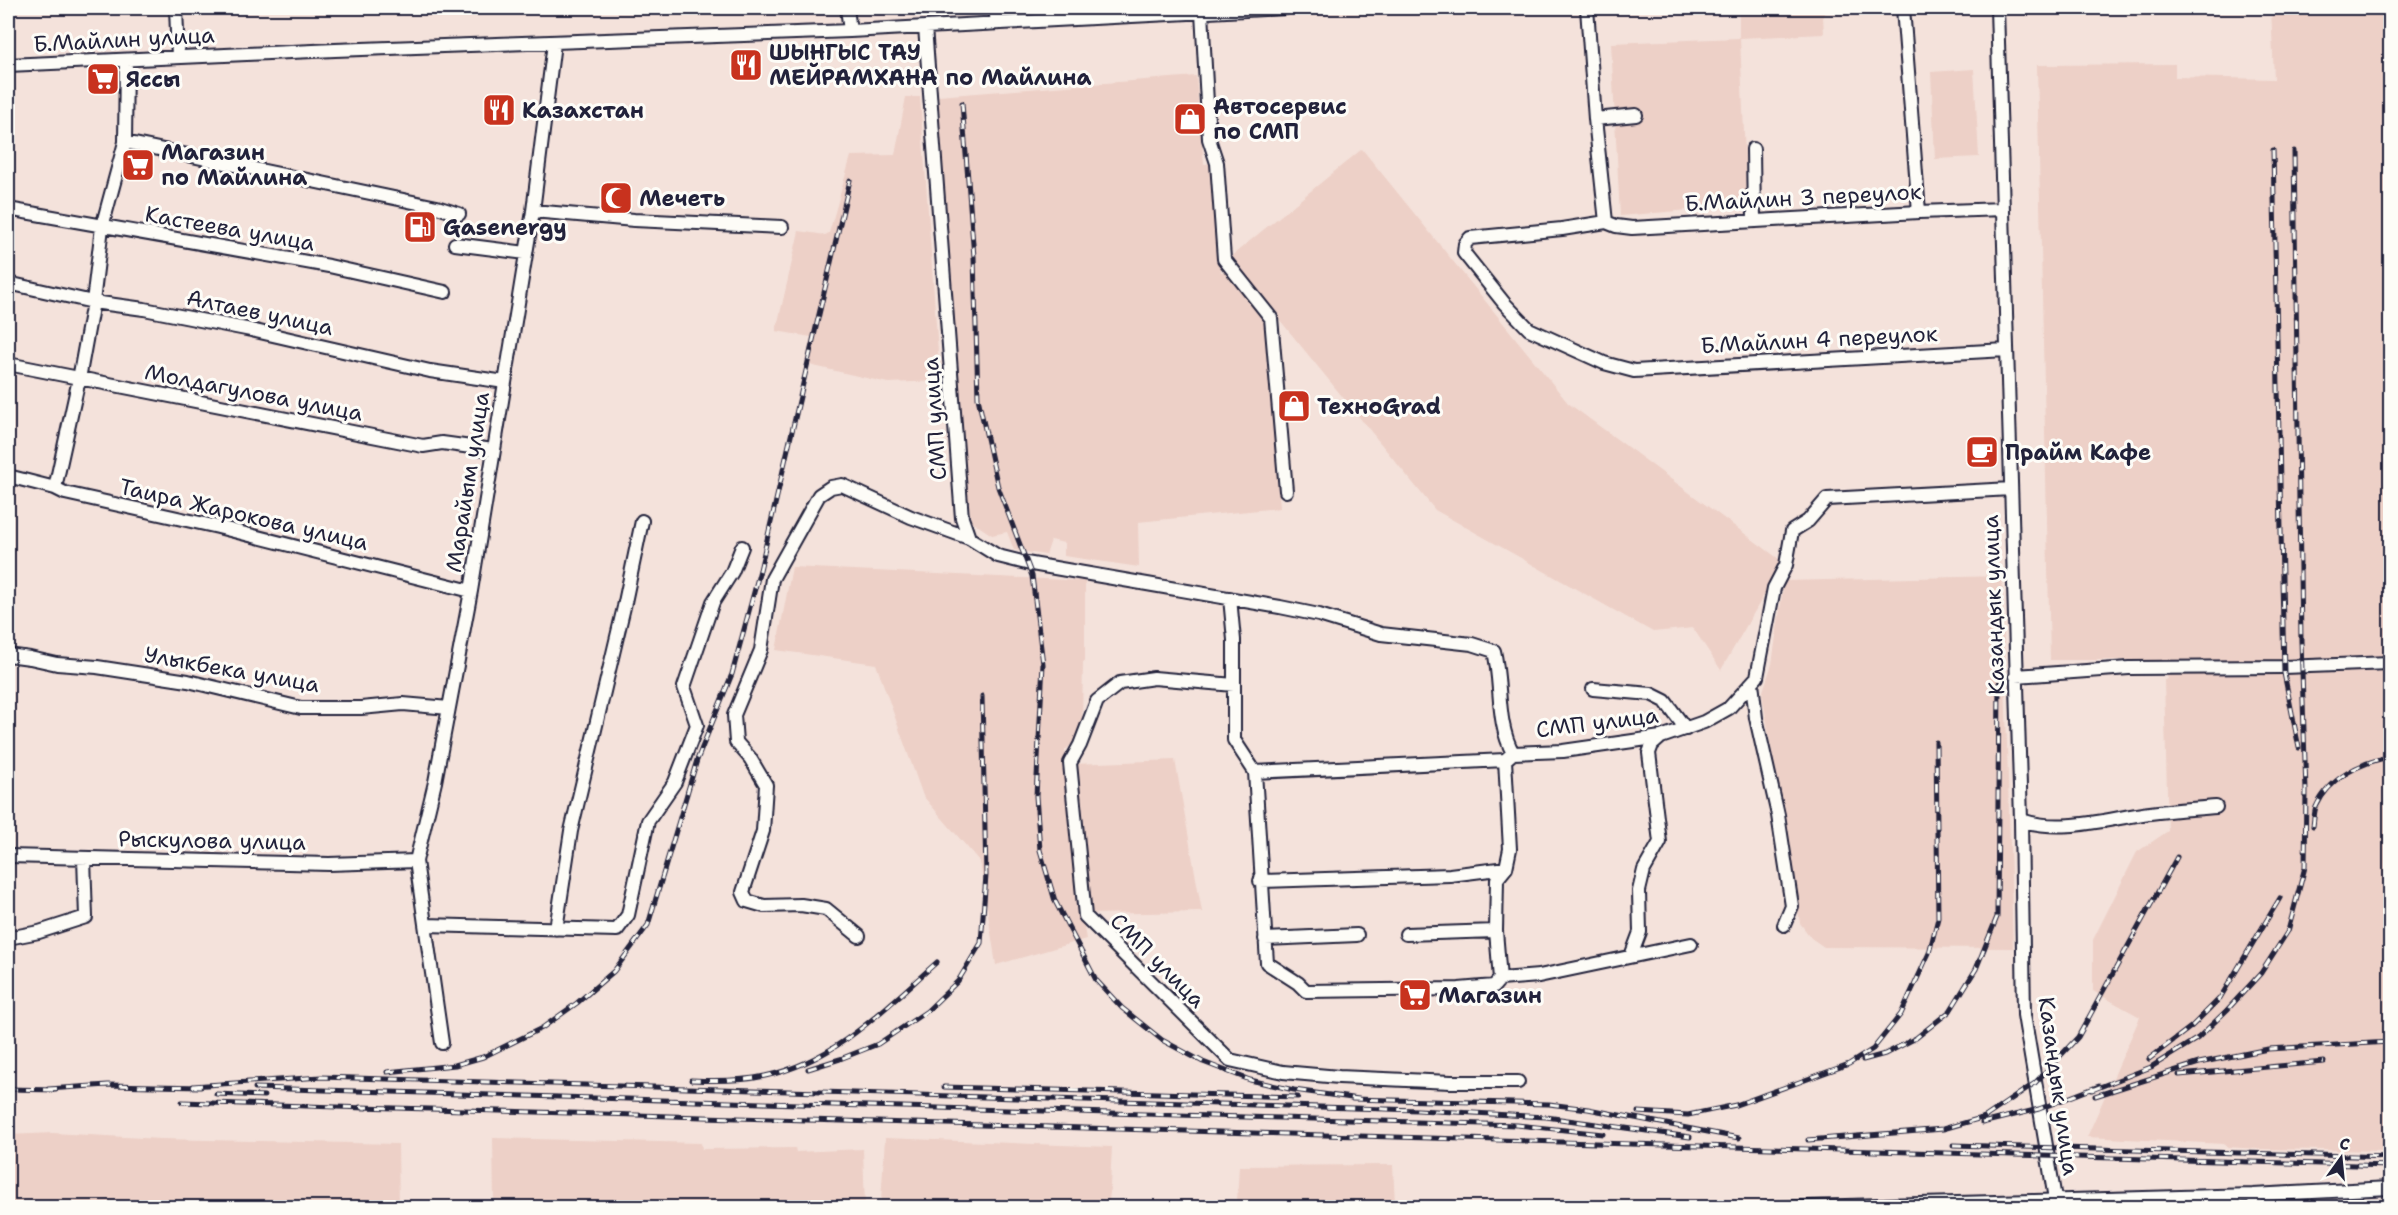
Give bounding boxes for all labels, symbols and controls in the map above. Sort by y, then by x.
street label: Б.Майлин улица [33,20,216,59]
place label: ШЫНГЫС ТАУ МЕЙРАМХАНА по Майлина [769,38,1092,92]
restaurant icon: ШЫНГЫС ТАУ МЕЙРАМХАНА по Майлина [728,47,764,83]
supermarket icon: Яссы [85,61,121,97]
place label: Яссы [126,65,181,94]
restaurant icon: Казахстан [481,92,517,128]
place label: Автосервис по СМП [1213,92,1347,146]
place label: Казахстан [522,96,644,125]
shop icon: Автосервис по СМП [1172,101,1208,137]
place label: Магазин по Майлина [161,138,307,192]
supermarket icon: Магазин по Майлина [120,147,156,183]
street label: Б.Майлин 3 переулок [1684,177,1922,218]
mosque icon: Мечеть [598,180,634,216]
place label: Мечеть [639,184,725,213]
street label: Кастеева улица [143,199,317,258]
fuel station icon: Gasenergy [402,209,438,245]
place label: Gasenergy [443,213,567,242]
street label: Алтаев улица [184,283,336,342]
street label: Б.Майлин 4 переулок [1700,319,1938,360]
street label: СМП улица [916,356,953,481]
street label: Молдагулова улица [142,357,366,428]
shop icon: ТехноGrad [1276,388,1312,424]
street label: Марайым улица [439,389,496,574]
place label: ТехноGrad [1317,392,1441,421]
cafe icon: Прайм Кафе [1964,434,2000,470]
place label: Прайм Кафе [2005,438,2151,467]
street label: Таира Жарокова улица [117,472,371,557]
street label: Казандык улица [1976,514,2011,696]
street label: Улыкбека улица [142,640,322,699]
street label: СМП улица [1534,701,1660,744]
street label: Рыскулова улица [118,824,306,857]
street label: СМП улица [1104,907,1212,1014]
supermarket icon: Магазин [1397,977,1433,1013]
place label: Магазин [1438,981,1542,1010]
street label: Казандык улица [2032,995,2085,1178]
north arrow [2311,1128,2371,1188]
text: С [2337,1133,2352,1155]

